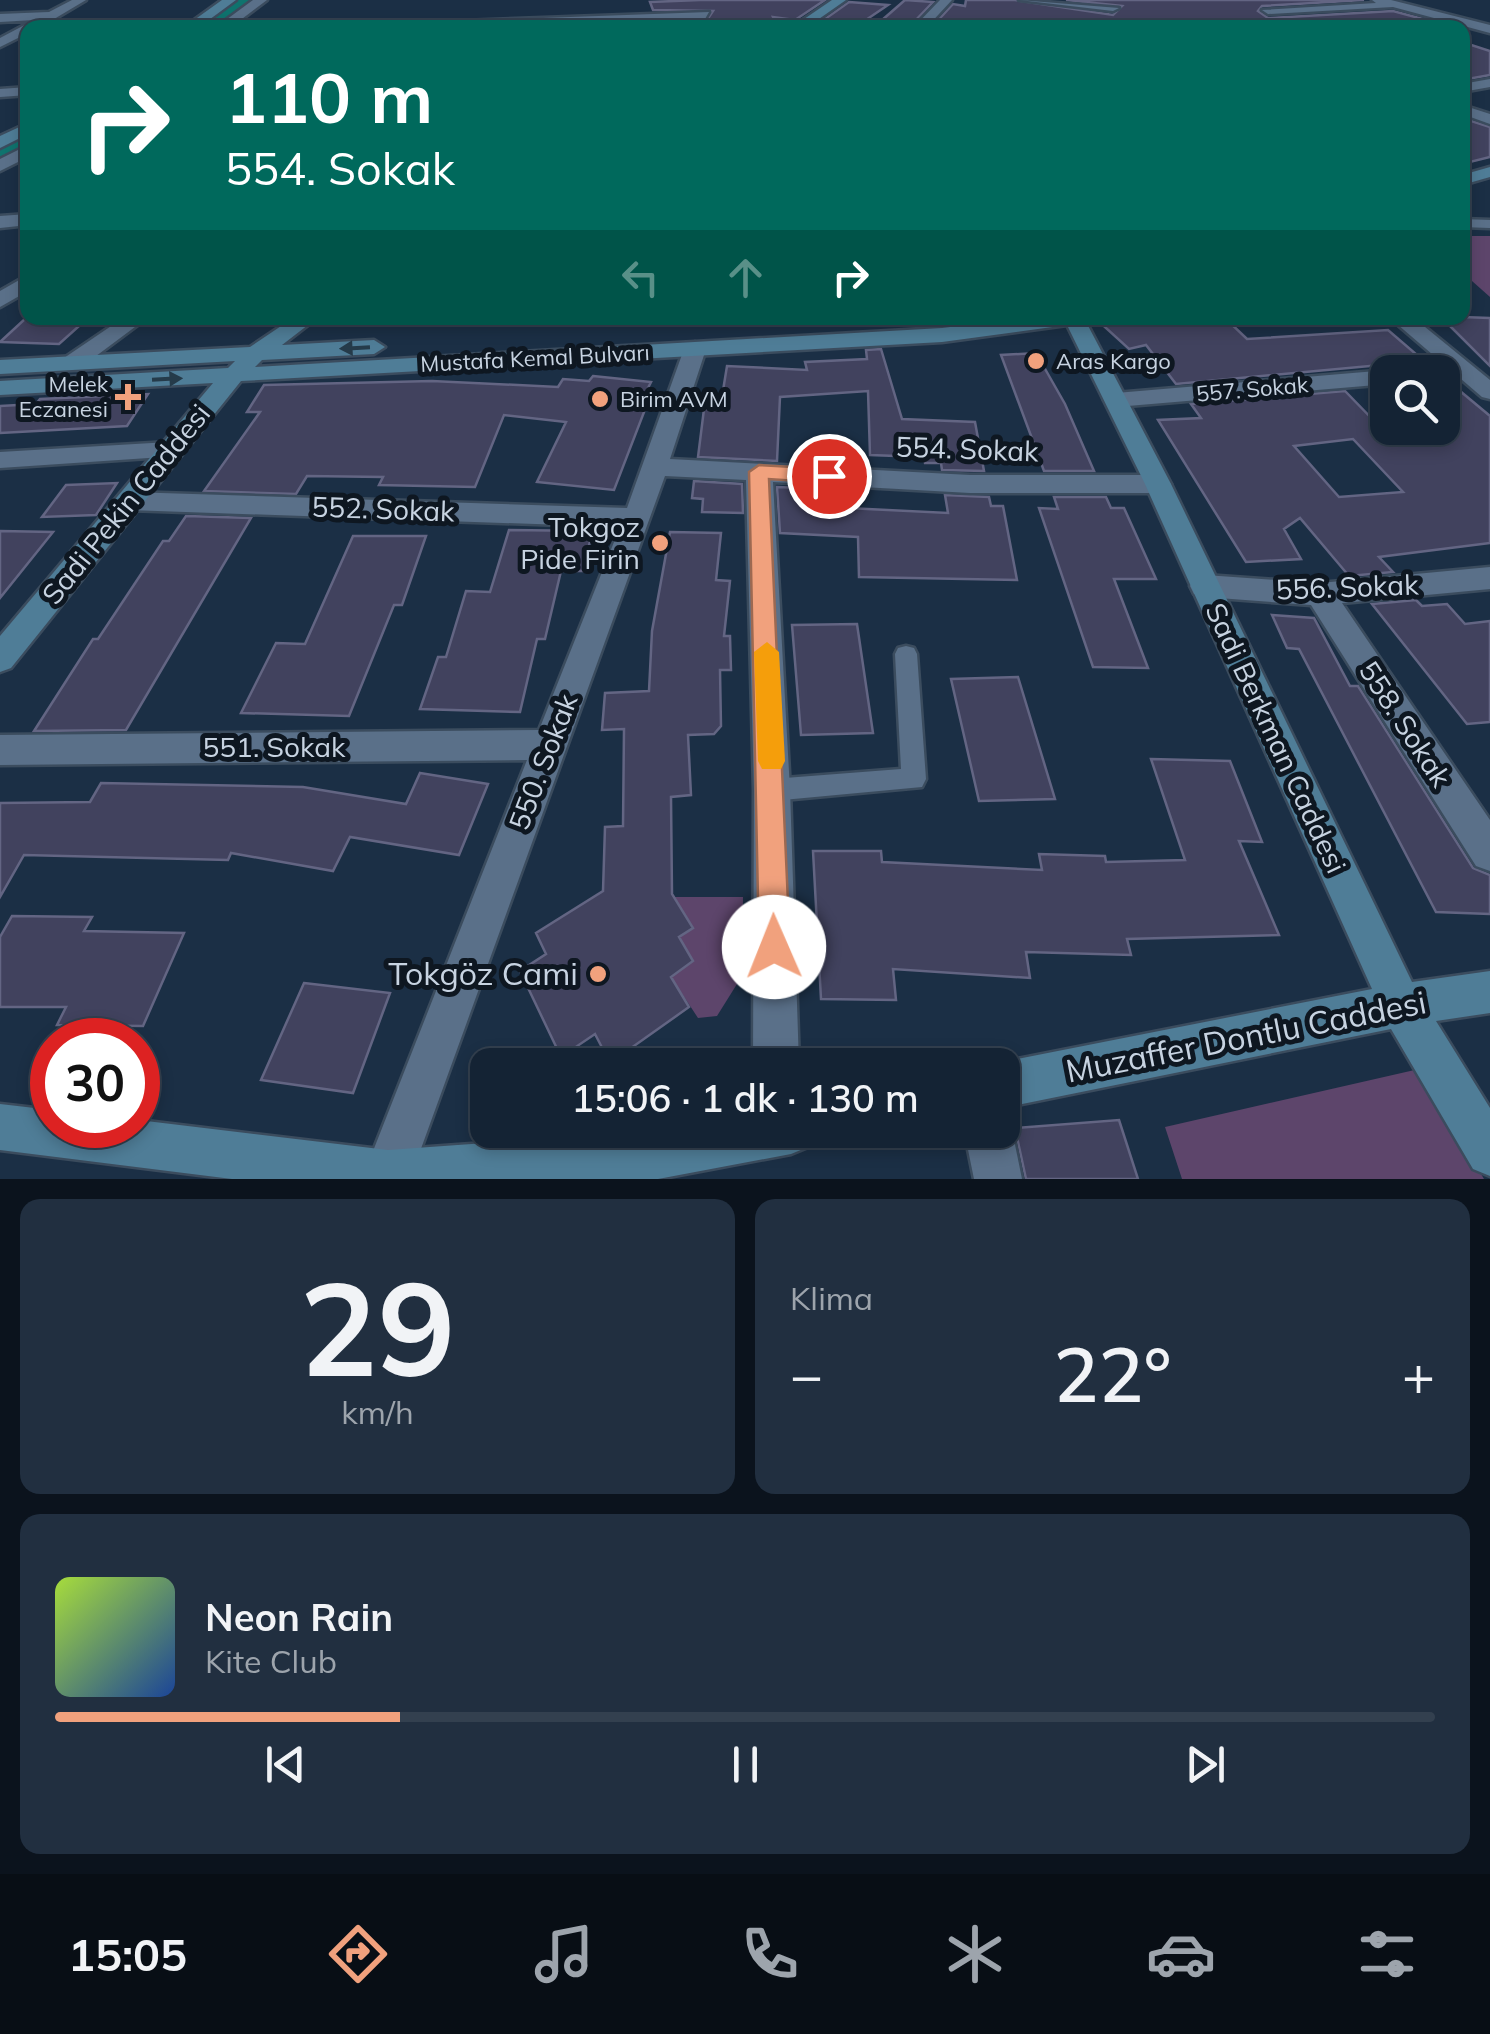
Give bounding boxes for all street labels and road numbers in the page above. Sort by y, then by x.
street label: Mustafa Kemal Bulvarı [420,338,650,378]
street label: 557. Sokak [1195,370,1310,408]
street label: Sadi Pekin Caddesi [34,396,217,611]
street label: 554. Sokak [895,429,1040,469]
street label: 552. Sokak [311,489,456,529]
street label: 556. Sokak [1275,566,1420,606]
street label: Sadi Berkman Caddesi [1198,597,1354,878]
street label: 558. Sokak [1352,654,1459,794]
street label: 550. Sokak [501,688,585,835]
street label: 551. Sokak [202,729,346,764]
street label: Muzaffer Dontlu Caddesi [1062,981,1429,1091]

